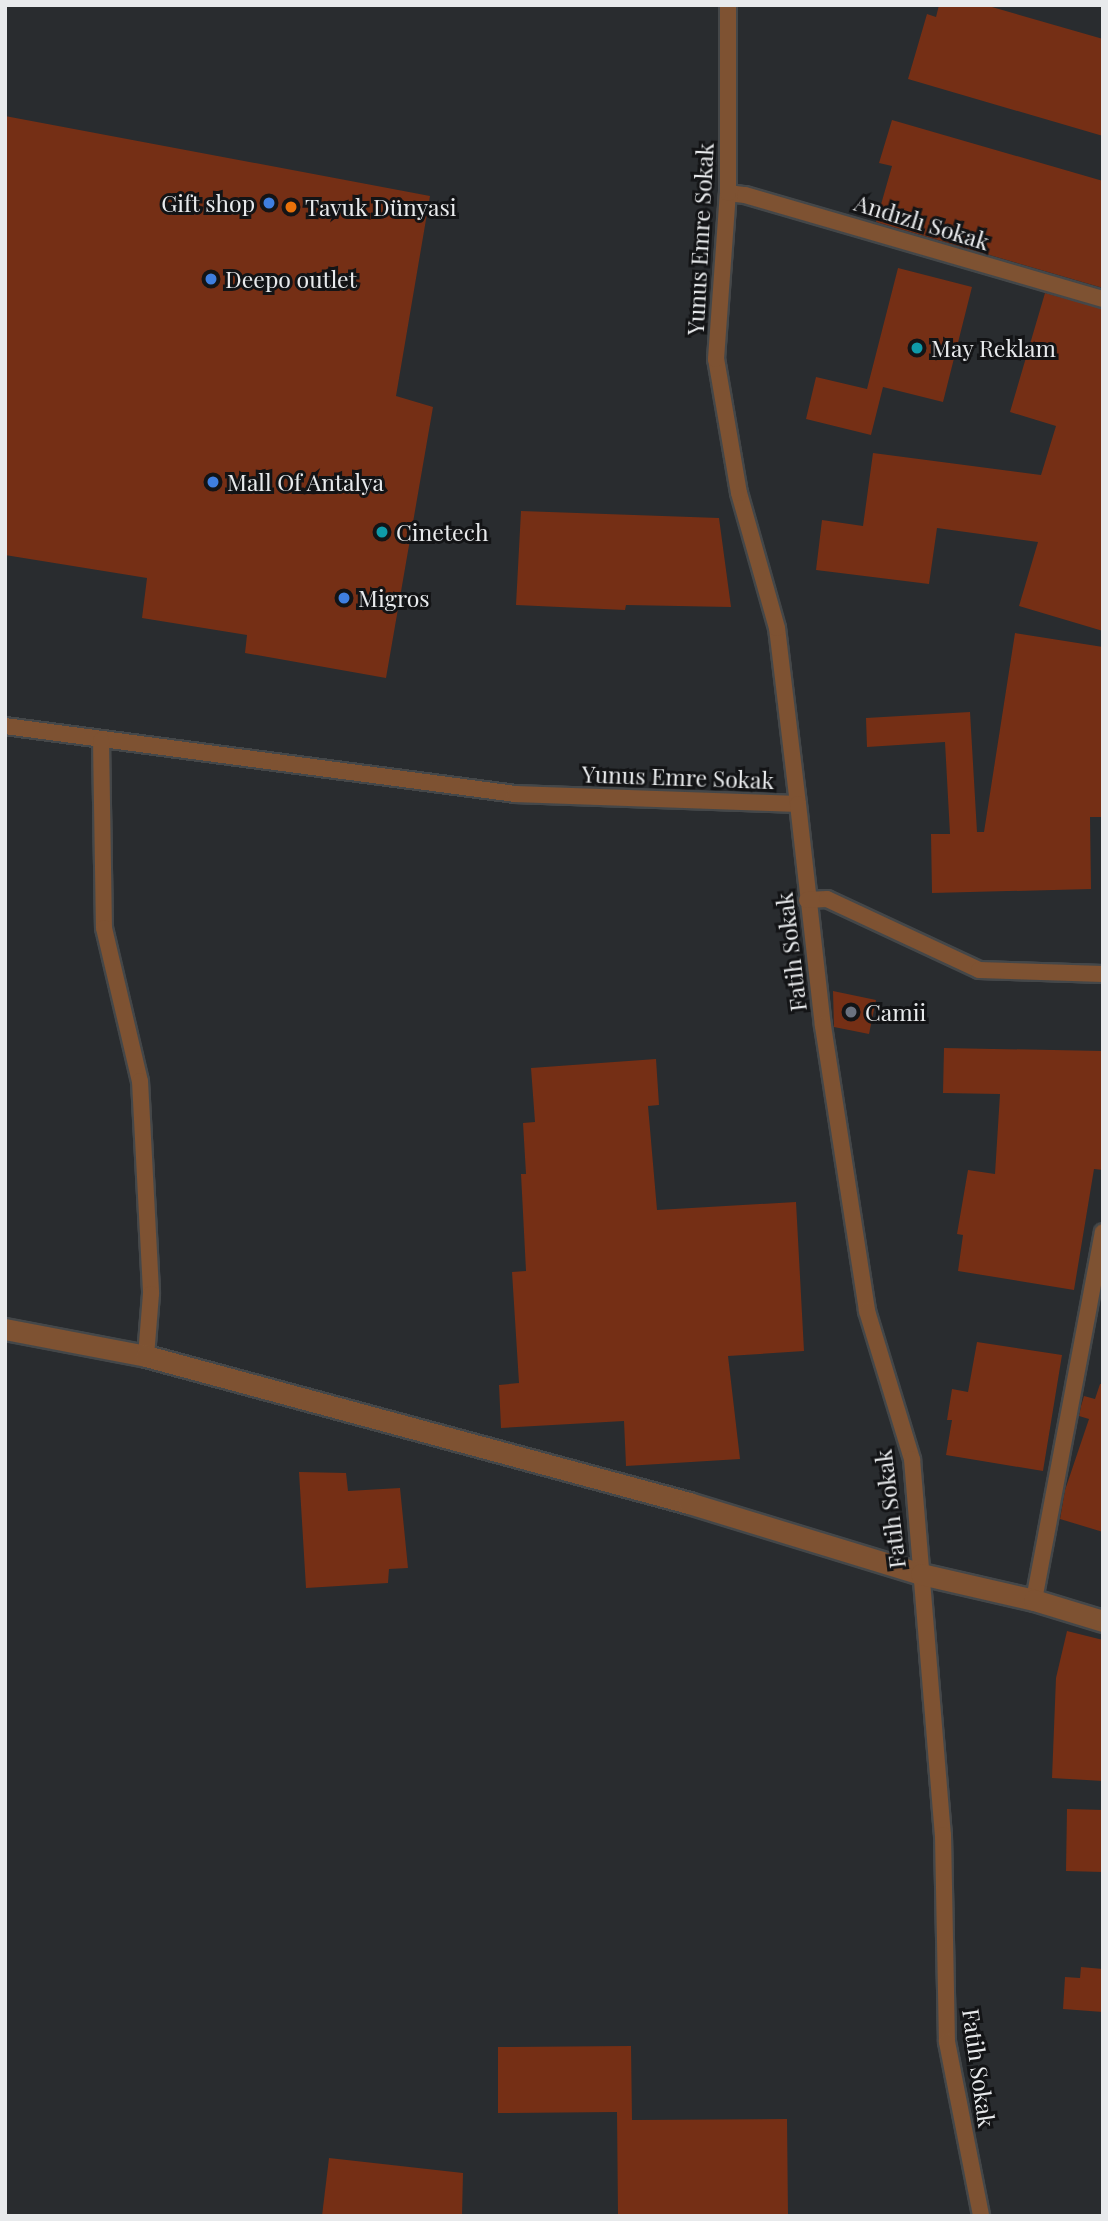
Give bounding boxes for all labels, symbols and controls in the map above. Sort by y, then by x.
street label: Yunus Emre Sokak [681,142,719,336]
street label: Andızlı Sokak [851,188,993,256]
place label: Gift shop [161,189,255,217]
place label: Tavuk Dünyasi [305,193,457,221]
marker: Gift shop [261,195,277,211]
marker: Tavuk Dünyasi [283,199,299,215]
place label: Deepo outlet [225,265,357,293]
marker: Deepo outlet [203,271,219,287]
place label: May Reklam [931,334,1057,362]
marker: May Reklam [909,340,925,356]
place label: Mall Of Antalya [227,468,385,496]
marker: Mall Of Antalya [205,474,221,490]
place label: Cinetech [396,518,488,546]
marker: Cinetech [374,524,390,540]
place label: Migros [358,584,430,612]
marker: Migros [336,590,352,606]
street label: Yunus Emre Sokak [581,760,775,794]
street label: Fatih Sokak [770,891,812,1013]
place label: Camii [865,998,926,1026]
marker: Camii [843,1004,859,1020]
street label: Fatih Sokak [869,1448,911,1570]
street label: Fatih Sokak [957,2007,1001,2129]

